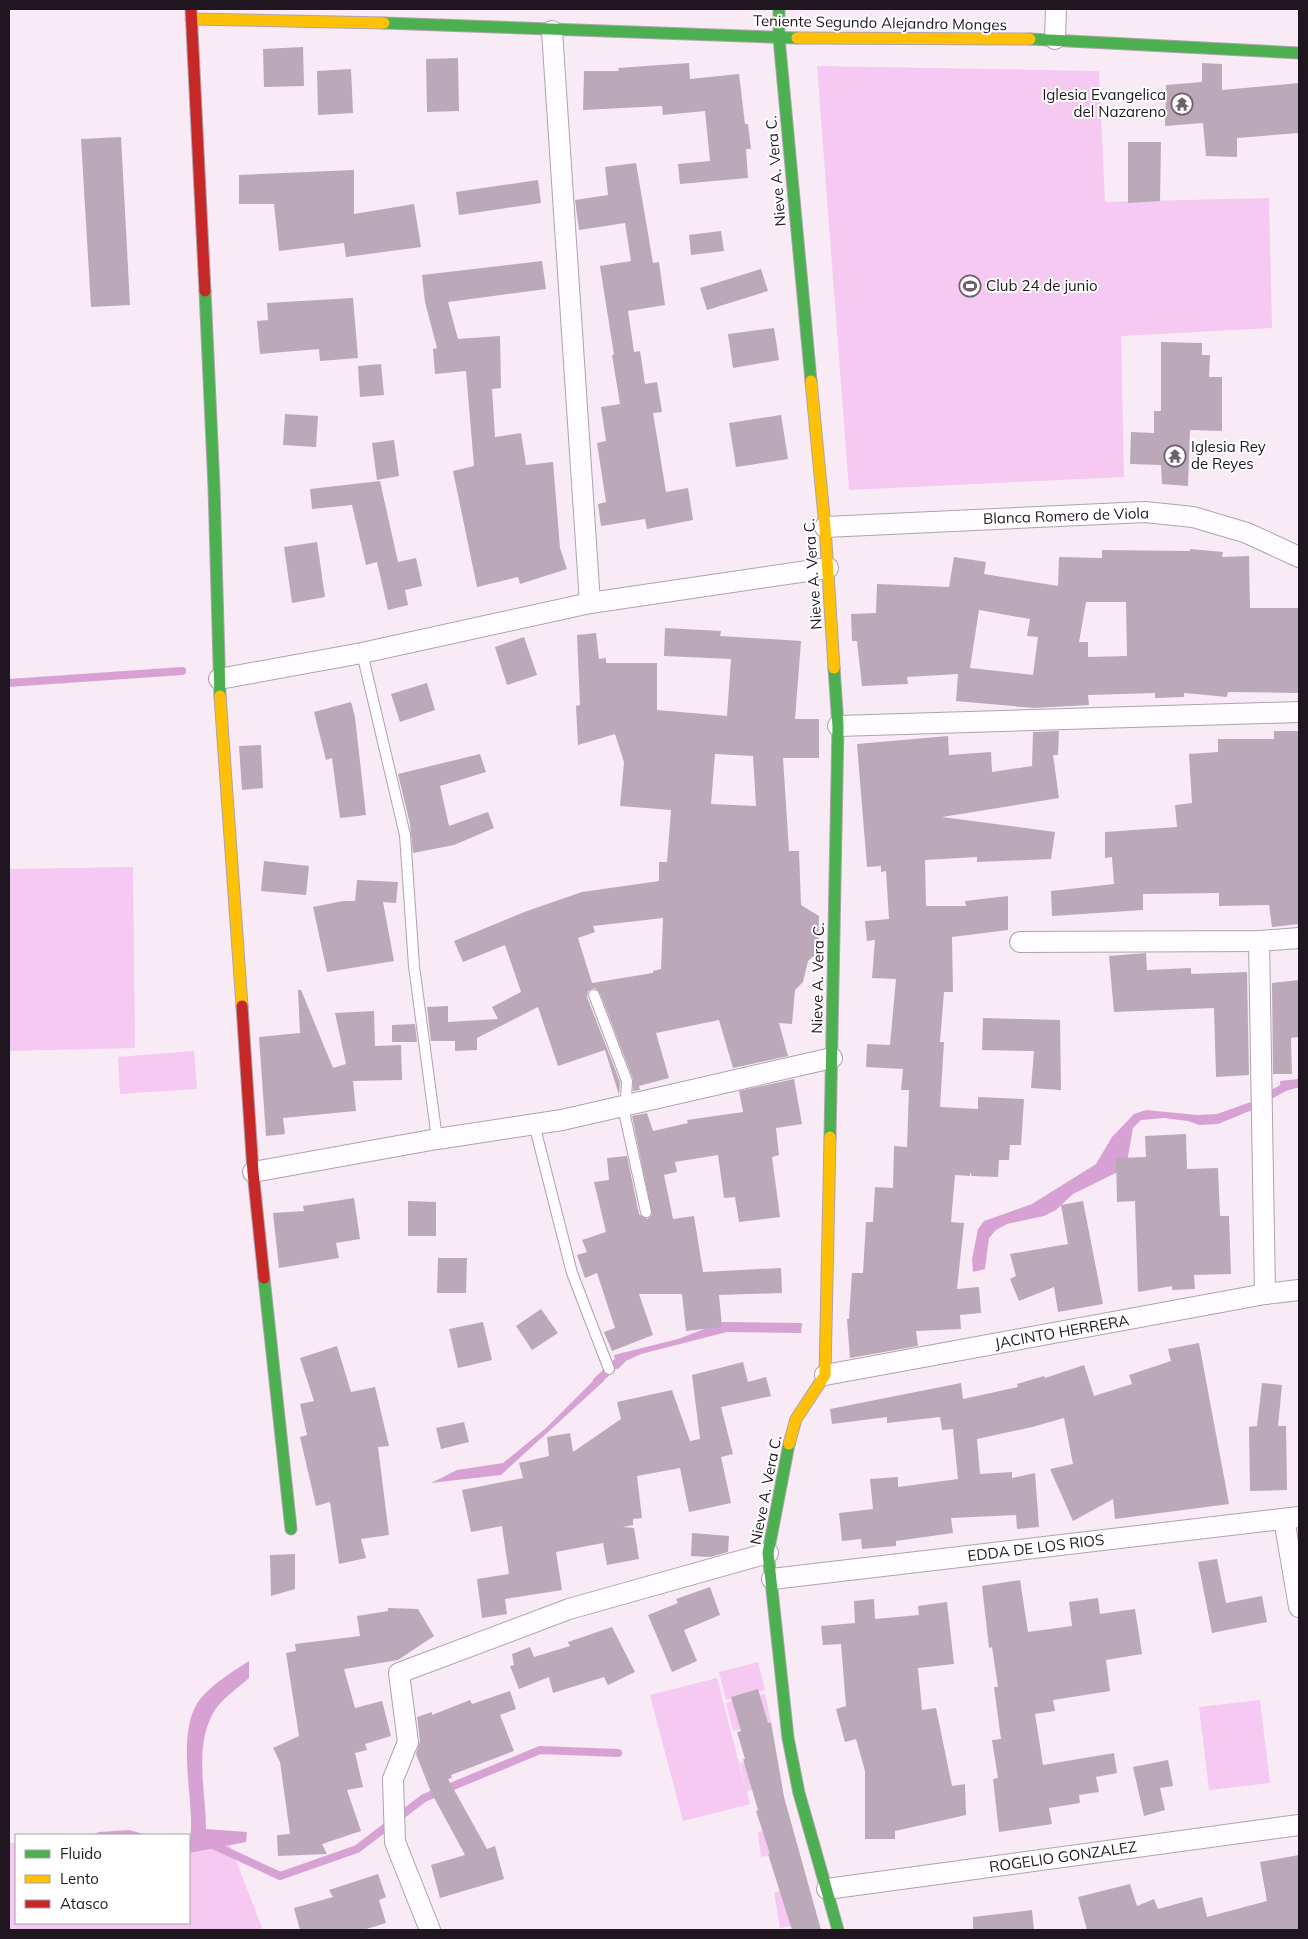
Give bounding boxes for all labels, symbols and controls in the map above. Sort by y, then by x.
street label: Teniente Segundo Alejandro Monges [753,11,1007,34]
place label: Iglesia Evangelica del Nazareno [1042,85,1166,121]
temple icon: Iglesia Evangelica del Nazareno [1170,92,1194,116]
street label: Nieve A. Vera C. [761,115,790,227]
sports icon: Club 24 de junio [958,274,982,298]
place label: Club 24 de junio [986,276,1098,295]
place label: Iglesia Rey de Reyes [1191,437,1266,473]
temple icon: Iglesia Rey de Reyes [1163,444,1187,468]
street label: Blanca Romero de Viola [983,503,1149,528]
street label: Nieve A. Vera C. [799,518,826,630]
street label: Nieve A. Vera C. [807,922,828,1034]
street label: JACINTO HERRERA [993,1310,1131,1353]
street label: Nieve A. Vera C. [746,1433,785,1546]
street label: EDDA DE LOS RIOS [966,1530,1105,1565]
legend [15,1834,190,1924]
street label: ROGELIO GONZALEZ [988,1837,1138,1876]
text: Fluido [60,1844,102,1863]
text: Lento [60,1869,99,1888]
text: Atasco [60,1894,108,1913]

